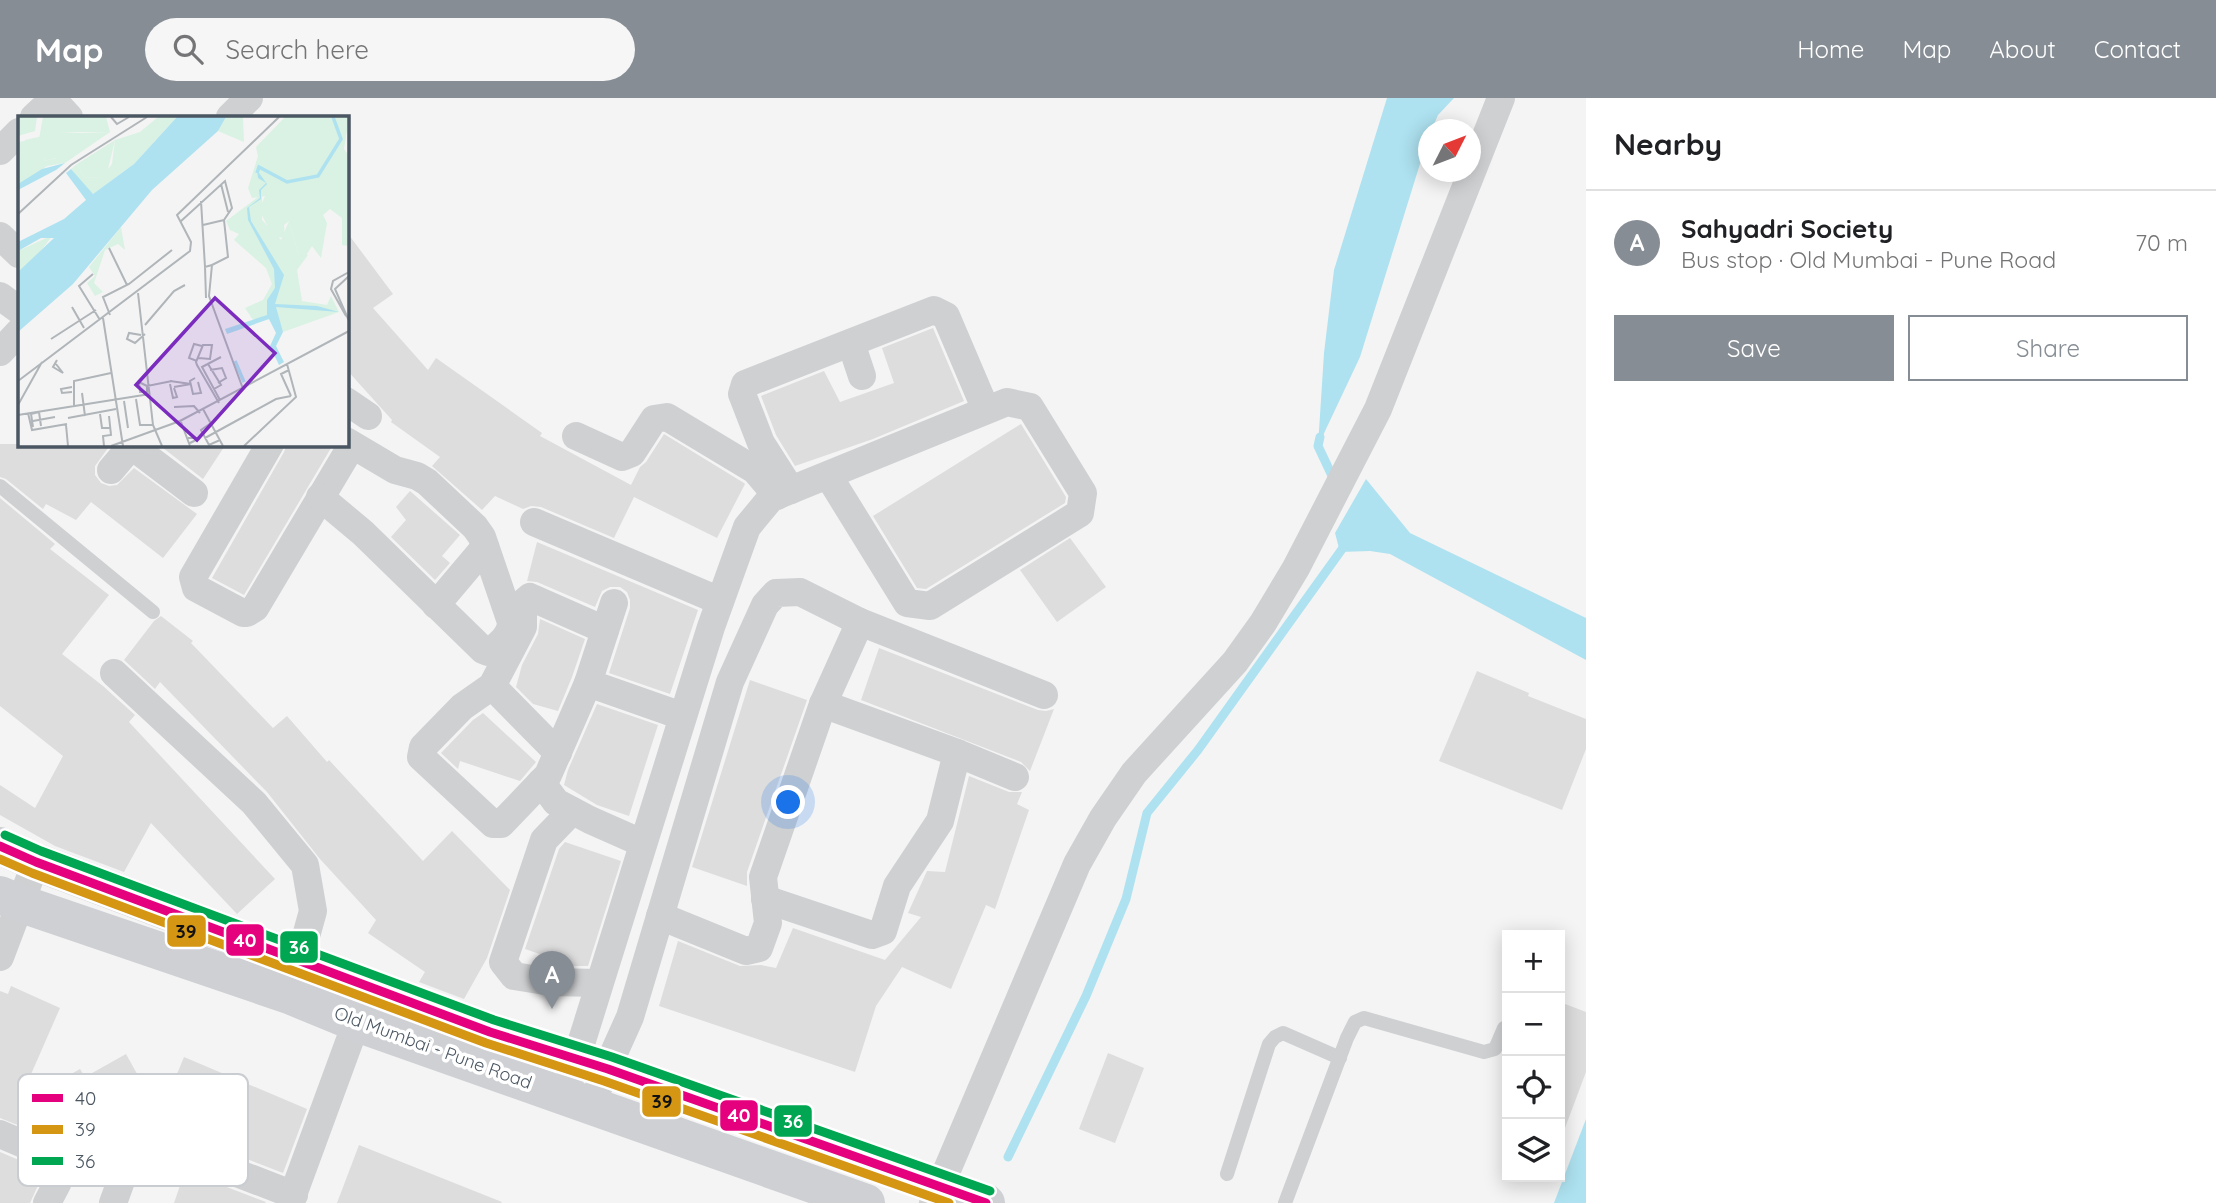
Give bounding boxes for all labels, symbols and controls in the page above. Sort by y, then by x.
search box [145,18,635,81]
text: Map [35,29,103,70]
icon: search [169,30,207,68]
text: Search here [225,33,369,66]
text: Home [1797,34,1864,64]
text: Map [1902,34,1951,64]
text: About [1989,34,2056,64]
text: Contact [2094,34,2181,64]
inset map [18,116,348,446]
north arrow [1418,119,1481,182]
text: Nearby [1614,125,1722,163]
text: Sahyadri Society [1681,212,1893,245]
text: A [1630,228,1644,257]
text: 70 m [2135,228,2188,257]
text: Bus stop · Old Mumbai - Pune Road [1681,245,2056,274]
button: Save [1614,315,1894,381]
button: Share [1908,315,2188,381]
your location [771,785,805,819]
line badge: 39 [166,914,207,948]
text: 39 [176,919,197,943]
line badge: 40 [225,923,265,957]
text: 40 [234,928,256,952]
line badge: 36 [279,930,319,964]
map controls [1502,930,1565,1182]
button: + [1502,930,1565,993]
text: 36 [289,935,309,959]
pin: A [529,951,575,1009]
button: − [1502,993,1565,1056]
street label: Old Mumbai - Pune Road [331,1001,535,1094]
button: locate [1502,1056,1565,1119]
legend [18,1074,248,1186]
line badge: 39 [641,1085,682,1118]
text: 40 [75,1086,96,1110]
text: 39 [652,1089,673,1113]
line badge: 40 [719,1099,759,1132]
text: 40 [728,1103,750,1127]
line badge: 36 [773,1104,813,1138]
text: 36 [783,1109,803,1133]
text: 39 [75,1117,96,1141]
button: layers [1502,1119,1565,1182]
text: 36 [75,1149,95,1173]

